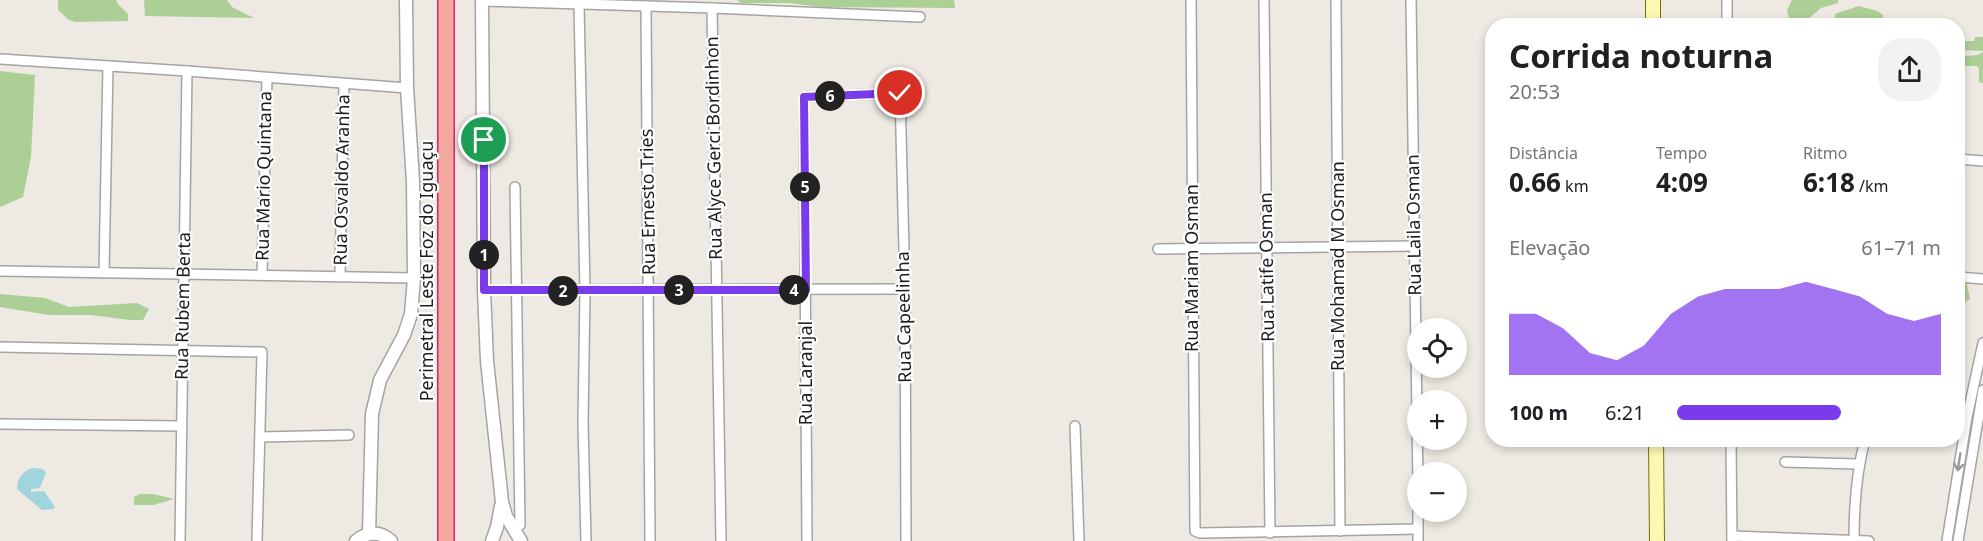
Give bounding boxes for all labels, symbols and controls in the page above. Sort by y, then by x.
text: Corrida noturna [1509,33,1773,78]
street label: Rua Alyce Gerci Bordinhon [699,36,727,260]
button: share [1878,38,1941,101]
pin [874,67,925,118]
icon: check [883,76,916,109]
text: 20:53 [1509,78,1560,105]
pin: 6 [815,81,845,111]
text: 6 [825,85,835,107]
street label: Rua Mario Quintana [250,91,276,261]
street label: Rua Osvaldo Aranha [328,94,354,266]
pin [458,114,509,165]
icon: arrive [467,123,500,156]
street label: Rua Ernesto Tries [634,129,660,275]
street label: Perimetral Leste Foz do Iguaçu [414,141,438,401]
text: Distância [1509,142,1578,164]
text: Tempo [1656,142,1707,164]
text: Ritmo [1803,142,1848,164]
street label: Rua Laila Osman [1400,154,1426,296]
street label: Rua Mohamad M Osman [1325,161,1349,371]
text: 0.66 [1509,164,1561,200]
text: 4:09 [1656,164,1708,200]
text: 6:18 [1803,164,1855,200]
pin: 5 [790,172,820,202]
text: km [1561,175,1589,197]
text: /km [1855,175,1889,197]
text: 5 [800,176,810,198]
street label: Rua Mariam Osman [1179,184,1203,352]
street label: Rua Latife Osman [1253,192,1279,342]
street label: Rua Rubem Berta [169,232,195,380]
text: Elevação [1509,234,1590,261]
text: 61–71 m [1861,234,1941,261]
pin: 1 [469,240,499,270]
text: 1 [479,244,489,266]
street label: Rua Capeelinha [890,251,916,383]
pin: 3 [664,275,694,305]
pin: 4 [779,275,809,305]
pin: 2 [548,276,578,306]
text: 3 [674,279,684,301]
text: 4 [789,279,799,301]
text: 2 [558,280,568,302]
map controls [1407,318,1467,522]
button: locate [1407,318,1467,378]
street label: Rua Laranjal [793,321,817,425]
button: + [1407,390,1467,450]
text: 100 m [1509,399,1568,426]
text: 6:21 [1605,399,1645,426]
one-way arrow [1954,452,1965,471]
button: − [1407,462,1467,522]

